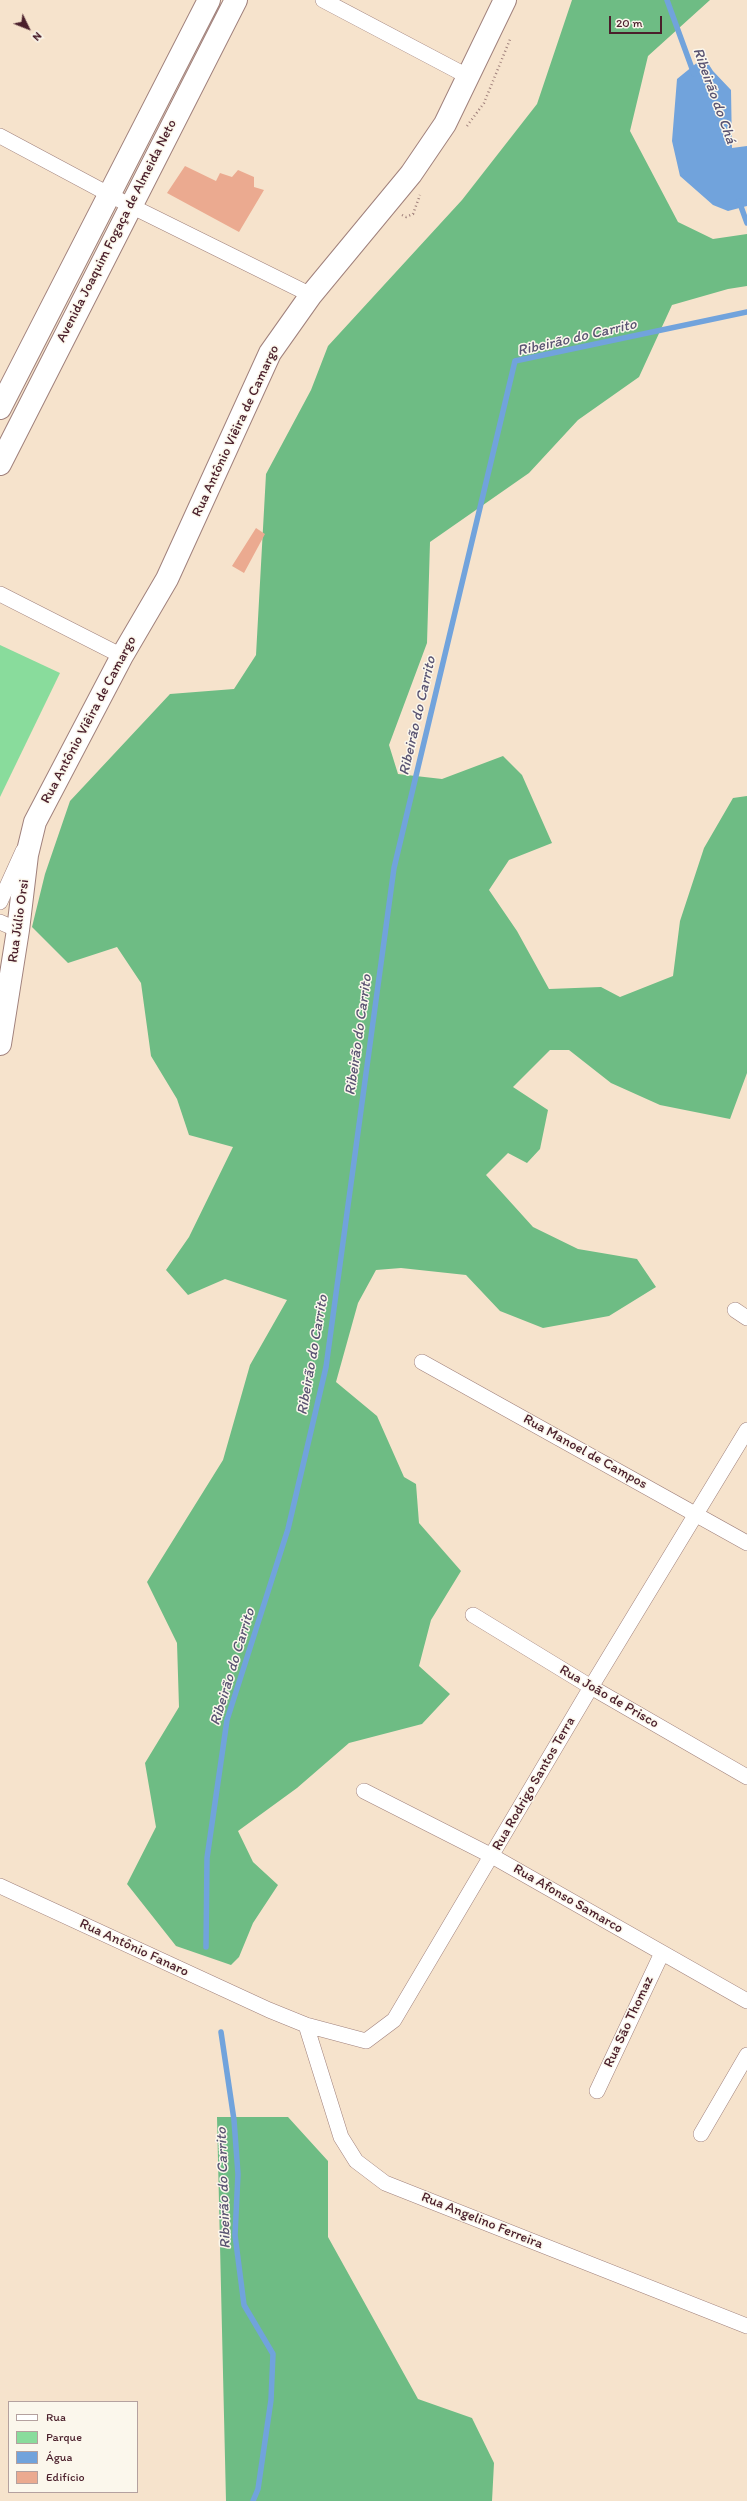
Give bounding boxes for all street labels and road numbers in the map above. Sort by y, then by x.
street label: Avenida Joaquim Fogaça de Almeida Neto [53,117,181,345]
street label: Rua Antônio Viêira de Camargo [189,343,283,519]
street label: Rua Antônio Viêira de Camargo [38,633,140,807]
street label: Rua Júlio Orsi [5,878,33,964]
street label: Rua Manoel de Campos [520,1411,650,1493]
street label: Rua João de Prisco [556,1662,662,1732]
street label: Rua Rodrigo Santos Terra [489,1714,579,1854]
street label: Rua Afonso Samarco [510,1861,626,1937]
street label: Rua Antônio Fanaro [77,1915,191,1981]
street label: Rua São Thomaz [600,1974,658,2070]
street label: Rua Angelino Ferreira [419,2189,545,2253]

